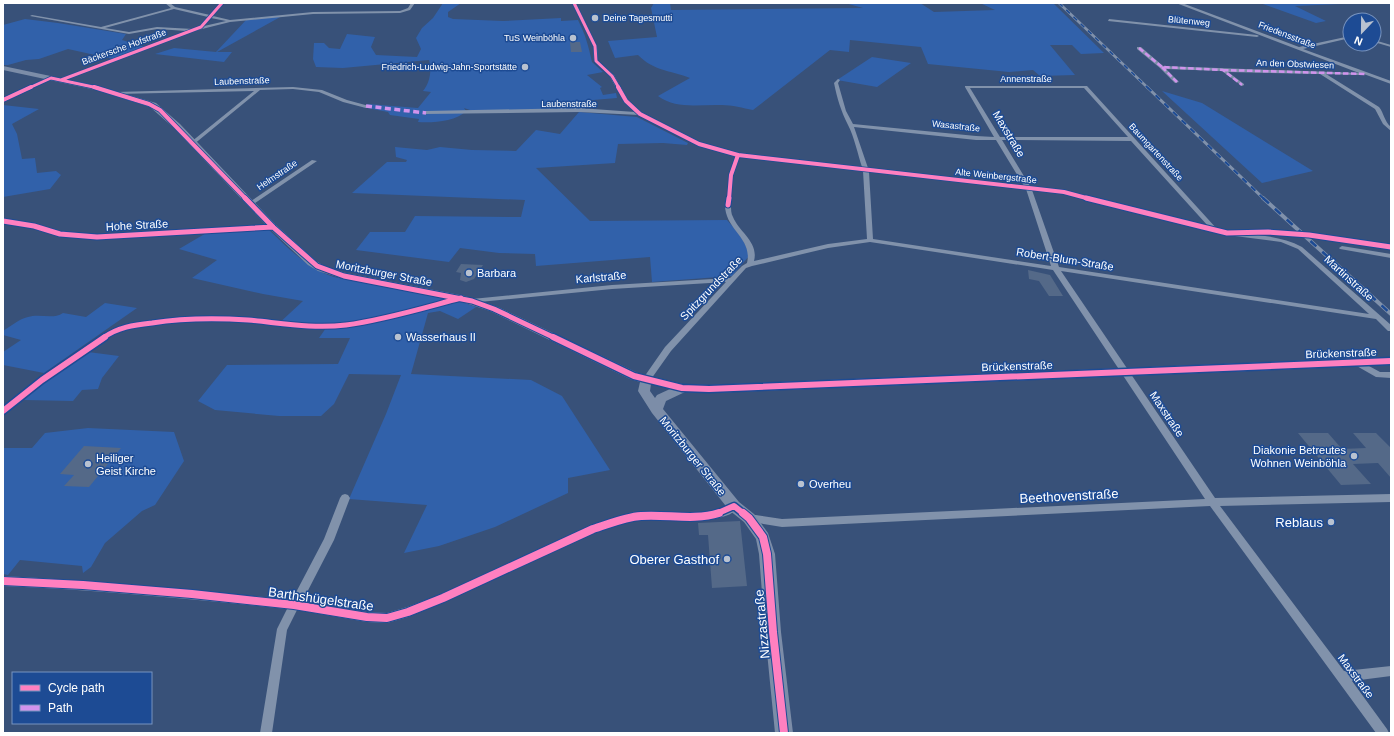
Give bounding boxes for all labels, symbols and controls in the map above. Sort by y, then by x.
north arrow [1342,12,1382,52]
marker: Deine Tagesmutti [590,13,600,23]
place label: Deine Tagesmutti [603,13,672,23]
street label: Blütenweg [1168,14,1210,28]
street label: Friedensstraße [1257,19,1317,51]
street label: Bäckersche Hofstraße [80,27,168,67]
place label: TuS Weinböhla [504,33,565,43]
marker: TuS Weinböhla [568,33,578,43]
text: N [1352,34,1364,48]
street label: An den Obstwiesen [1256,58,1334,70]
place label: Friedrich-Ludwig-Jahn-Sportstätte [381,62,517,72]
marker: Friedrich-Ludwig-Jahn-Sportstätte [520,62,530,72]
street label: Annenstraße [1000,74,1052,84]
street label: Laubenstraße [214,75,270,87]
street label: Laubenstraße [541,99,597,109]
street label: Maxstraße [990,109,1028,159]
street label: Wasastraße [932,119,980,133]
street label: Baumgartenstraße [1127,121,1185,183]
street label: Helmstraße [255,158,299,192]
street label: Alte Weinbergstraße [955,167,1037,185]
street label: Hohe Straße [106,217,168,233]
street label: Robert-Blum-Straße [1015,245,1115,273]
street label: Martinstraße [1322,253,1376,303]
street label: Spitzgrundstraße [678,254,744,322]
street label: Moritzburger Straße [335,258,433,288]
place label: Barbara [477,267,517,279]
marker: Barbara [464,268,474,278]
street label: Karlstraße [575,269,627,285]
place label: Wasserhaus II [406,331,476,343]
marker: Wasserhaus II [393,332,403,342]
street label: Brückenstraße [1305,346,1377,360]
street label: Brückenstraße [981,359,1053,373]
street label: Maxstraße [1147,389,1187,439]
street label: Moritzburger Straße [658,414,728,498]
place label: Diakonie Betreutes Wohnen Weinböhla [1250,444,1347,469]
marker: Diakonie Betreutes Wohnen Weinböhla [1349,451,1359,461]
place label: Heiliger Geist Kirche [96,452,156,477]
marker: Heiliger Geist Kirche [83,459,93,469]
place label: Overheu [809,478,851,490]
marker: Overheu [796,479,806,489]
street label: Beethovenstraße [1019,486,1119,506]
place label: Reblaus [1275,515,1323,530]
marker: Reblaus [1326,517,1336,527]
place label: Oberer Gasthof [629,552,719,567]
marker: Oberer Gasthof [722,554,732,564]
street label: Barthshügelstraße [267,584,375,614]
street label: Nizzastraße [752,589,772,659]
street label: Maxstraße [1336,652,1376,700]
legend [12,672,152,724]
text: Cycle path [48,681,105,695]
text: Path [48,701,73,715]

